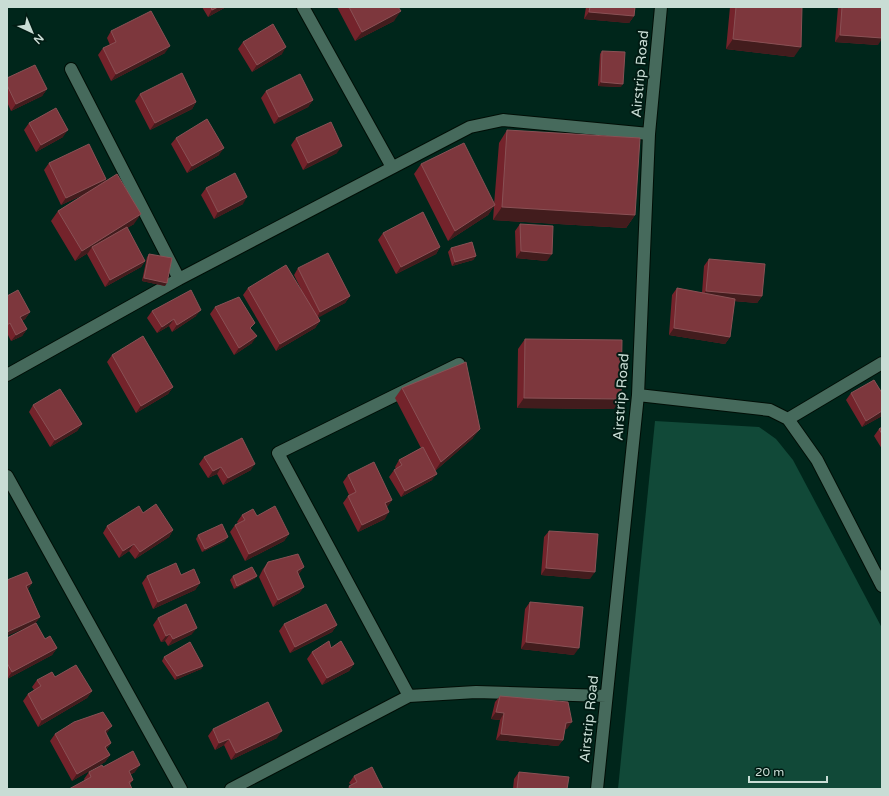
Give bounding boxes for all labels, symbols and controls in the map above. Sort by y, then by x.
north arrow [12,12,52,52]
street label: Airstrip Road [628,30,652,118]
text: N [31,31,46,47]
street label: Airstrip Road [609,353,633,441]
street label: Airstrip Road [576,674,602,764]
scale bar [749,758,827,784]
text: 20 m [755,765,784,779]

